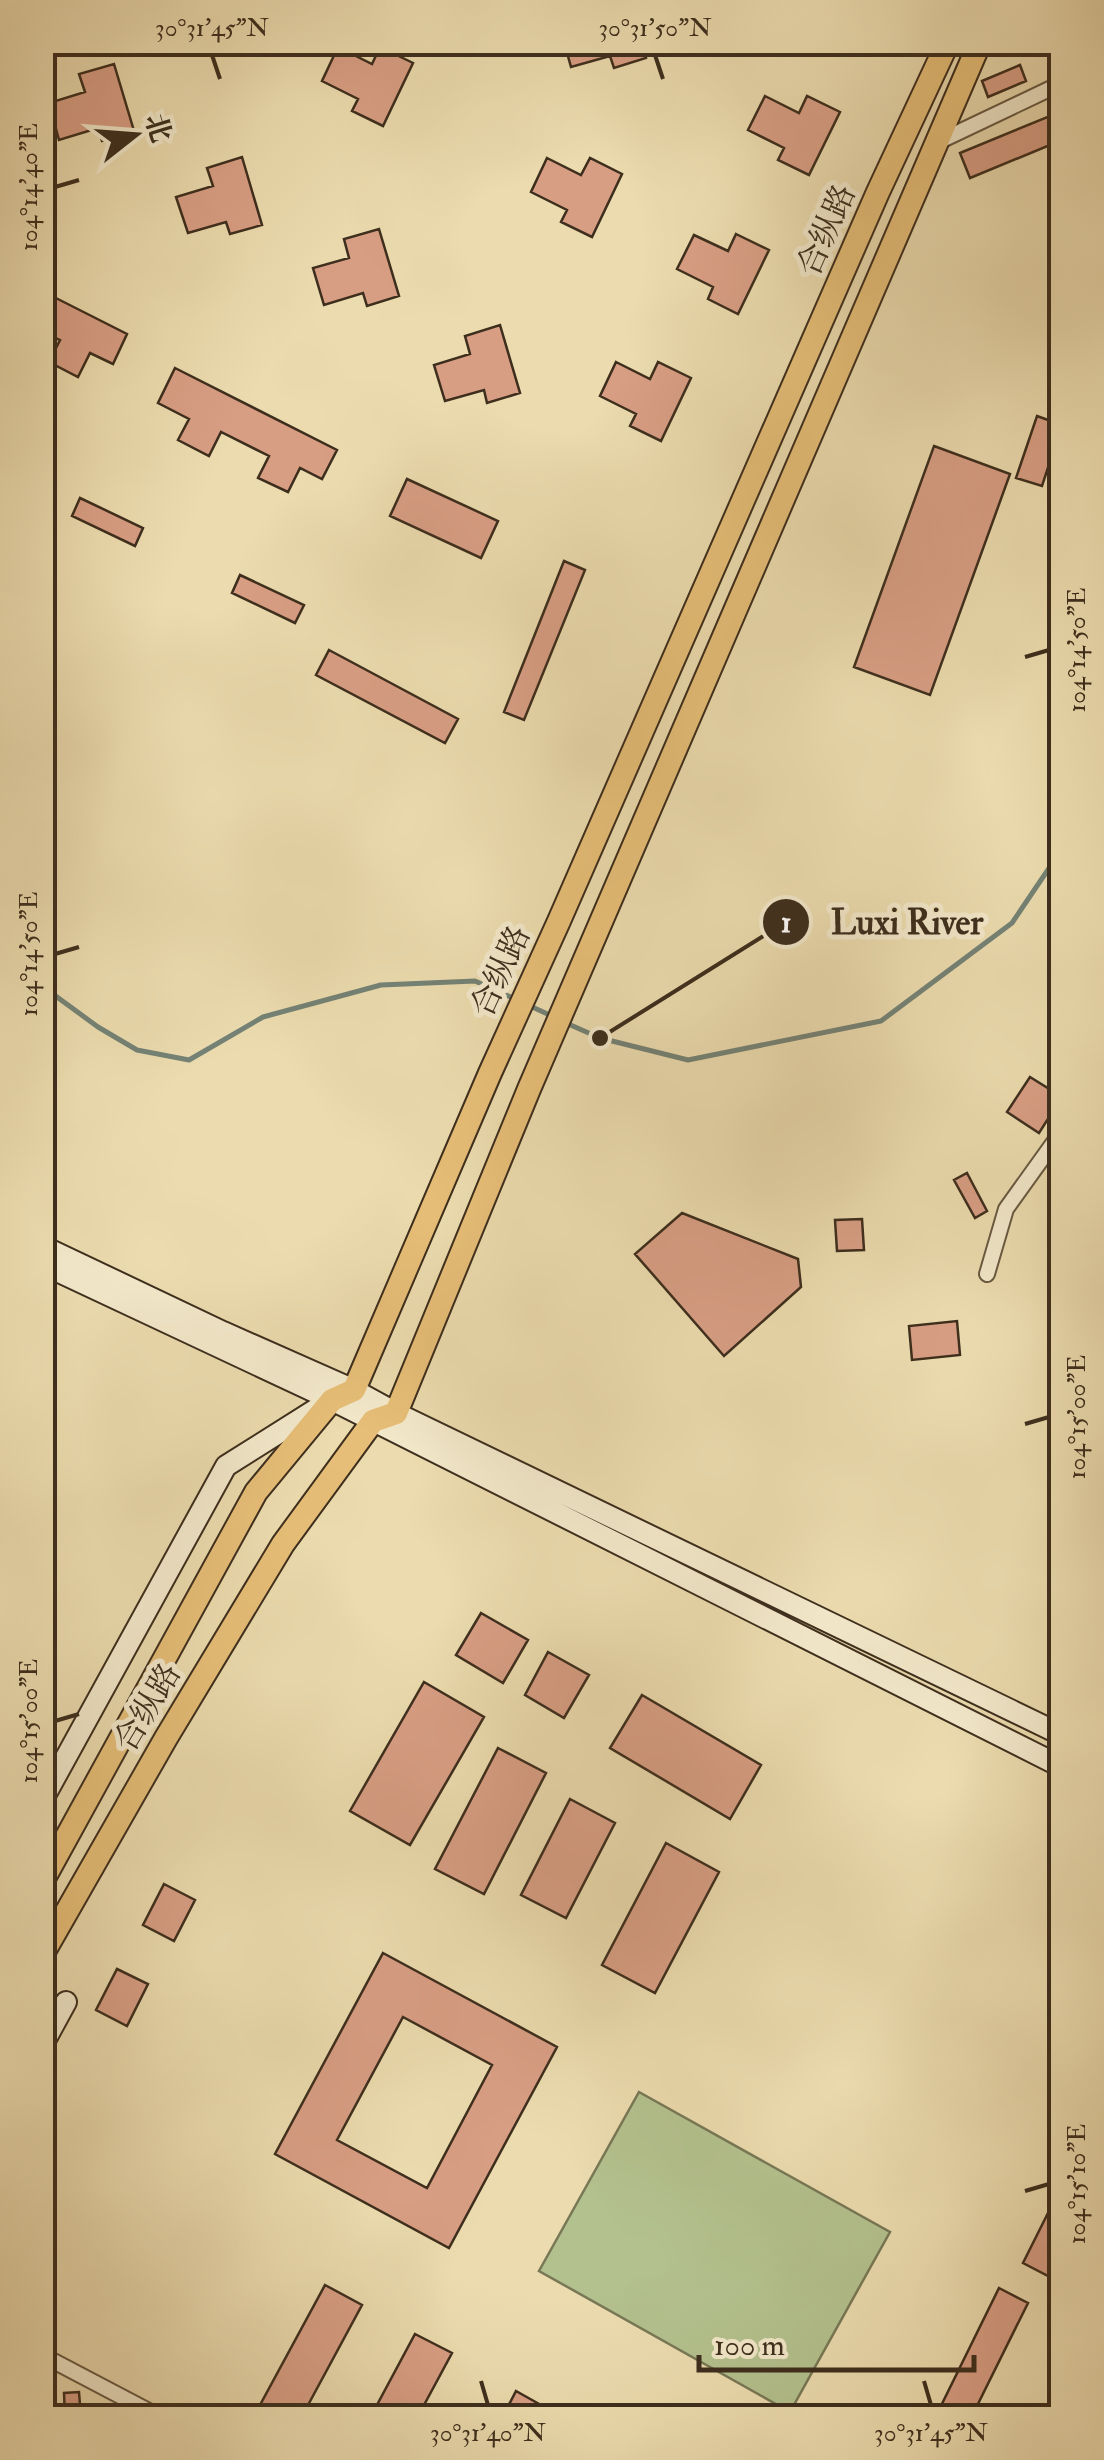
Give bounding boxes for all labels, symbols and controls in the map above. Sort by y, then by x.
text: 30°31'45"N [155,13,270,44]
text: 30°31'50"N [598,13,712,44]
north arrow [85,85,185,185]
text: 北 [137,110,178,147]
text: 104°14'40"E [14,123,45,251]
street label: 合纵路 [789,178,865,282]
text: 104°14'50"E [1062,587,1093,713]
callout: Luxi River [761,889,1003,954]
text: 104°14'50"E [14,891,45,1017]
text: Luxi River [831,901,984,945]
text: 1 [781,904,791,941]
street label: 合纵路 [462,919,539,1023]
text: 104°15'00"E [1062,1355,1093,1479]
street label: 合纵路 [106,1656,190,1759]
text: 104°15'00"E [14,1659,45,1783]
text: 104°15'10"E [1062,2124,1093,2244]
scale bar [699,2310,974,2372]
text: 100 m [714,2327,785,2364]
text: 30°31'40"N [430,2418,546,2449]
text: 30°31'45"N [874,2418,989,2449]

